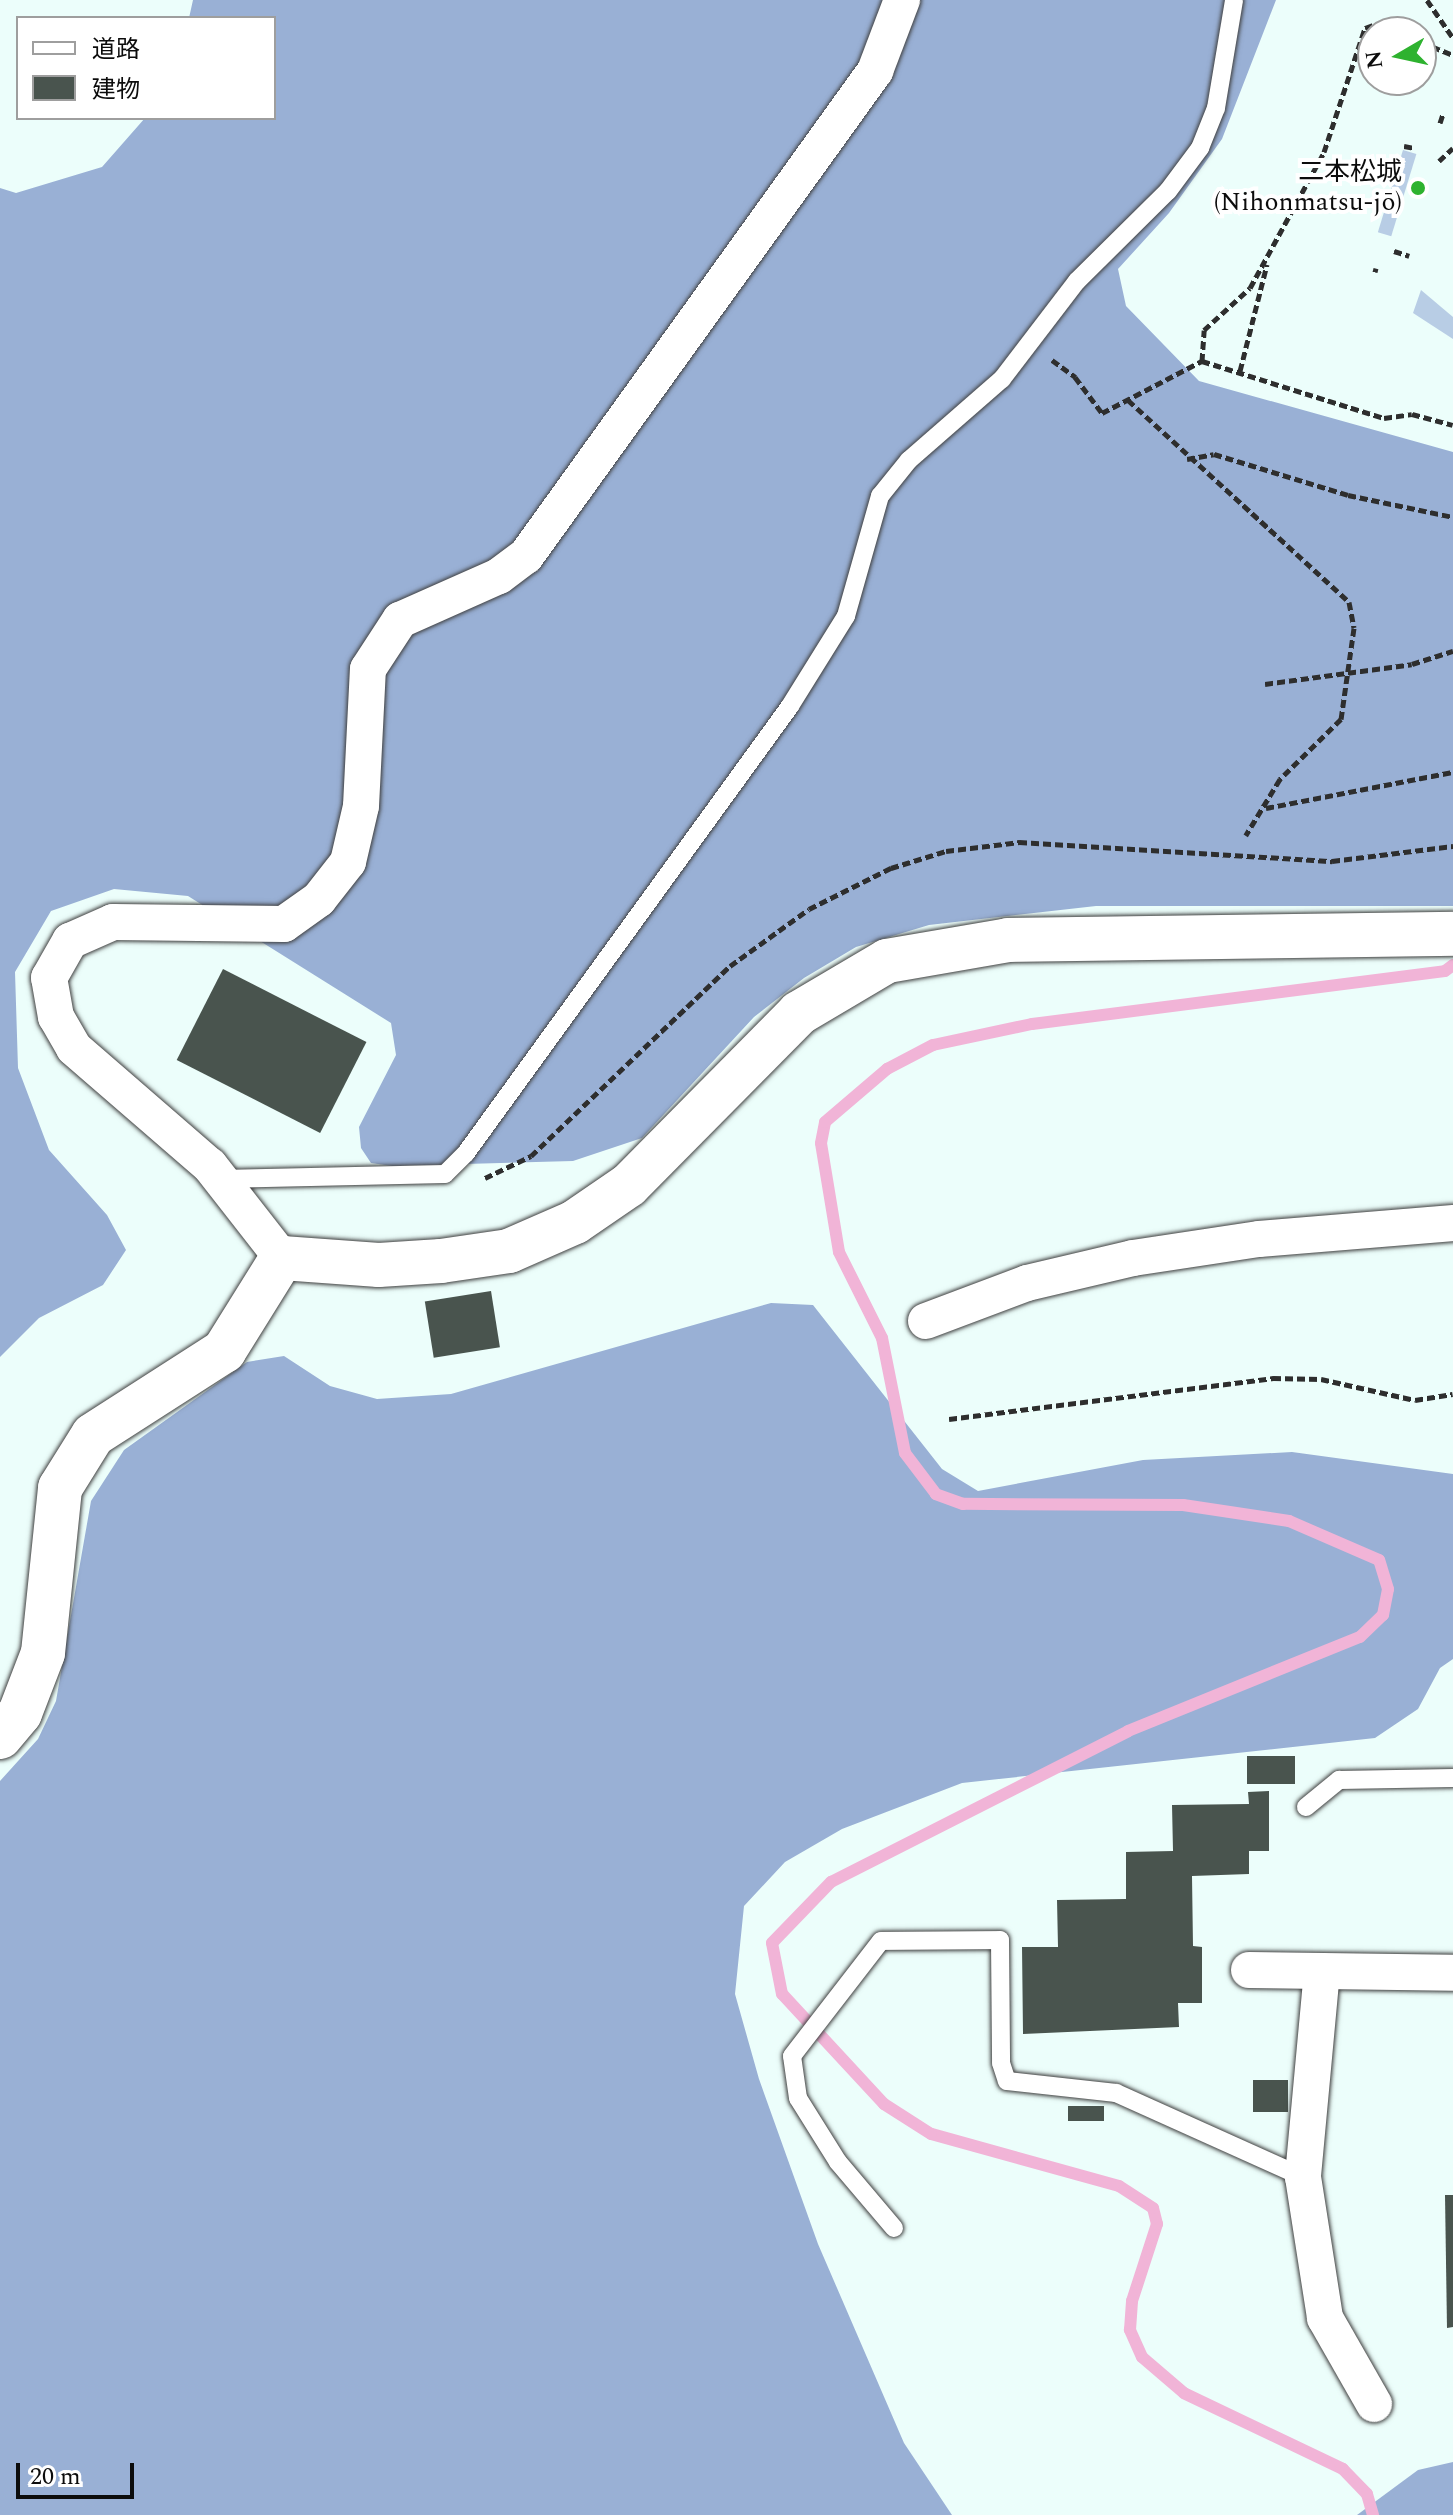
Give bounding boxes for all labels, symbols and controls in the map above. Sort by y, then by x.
legend [16,16,276,120]
north arrow [1357,16,1437,96]
text: 道路 [92,32,140,68]
text: N [1357,48,1392,71]
text: 建物 [92,72,140,108]
place label: 二本松城 (Nihonmatsu-jō) [1214,157,1402,218]
marker: 二本松城 (Nihonmatsu-jō) [1409,179,1427,197]
scale bar [20,2447,138,2497]
text: 20 m [30,2459,81,2495]

